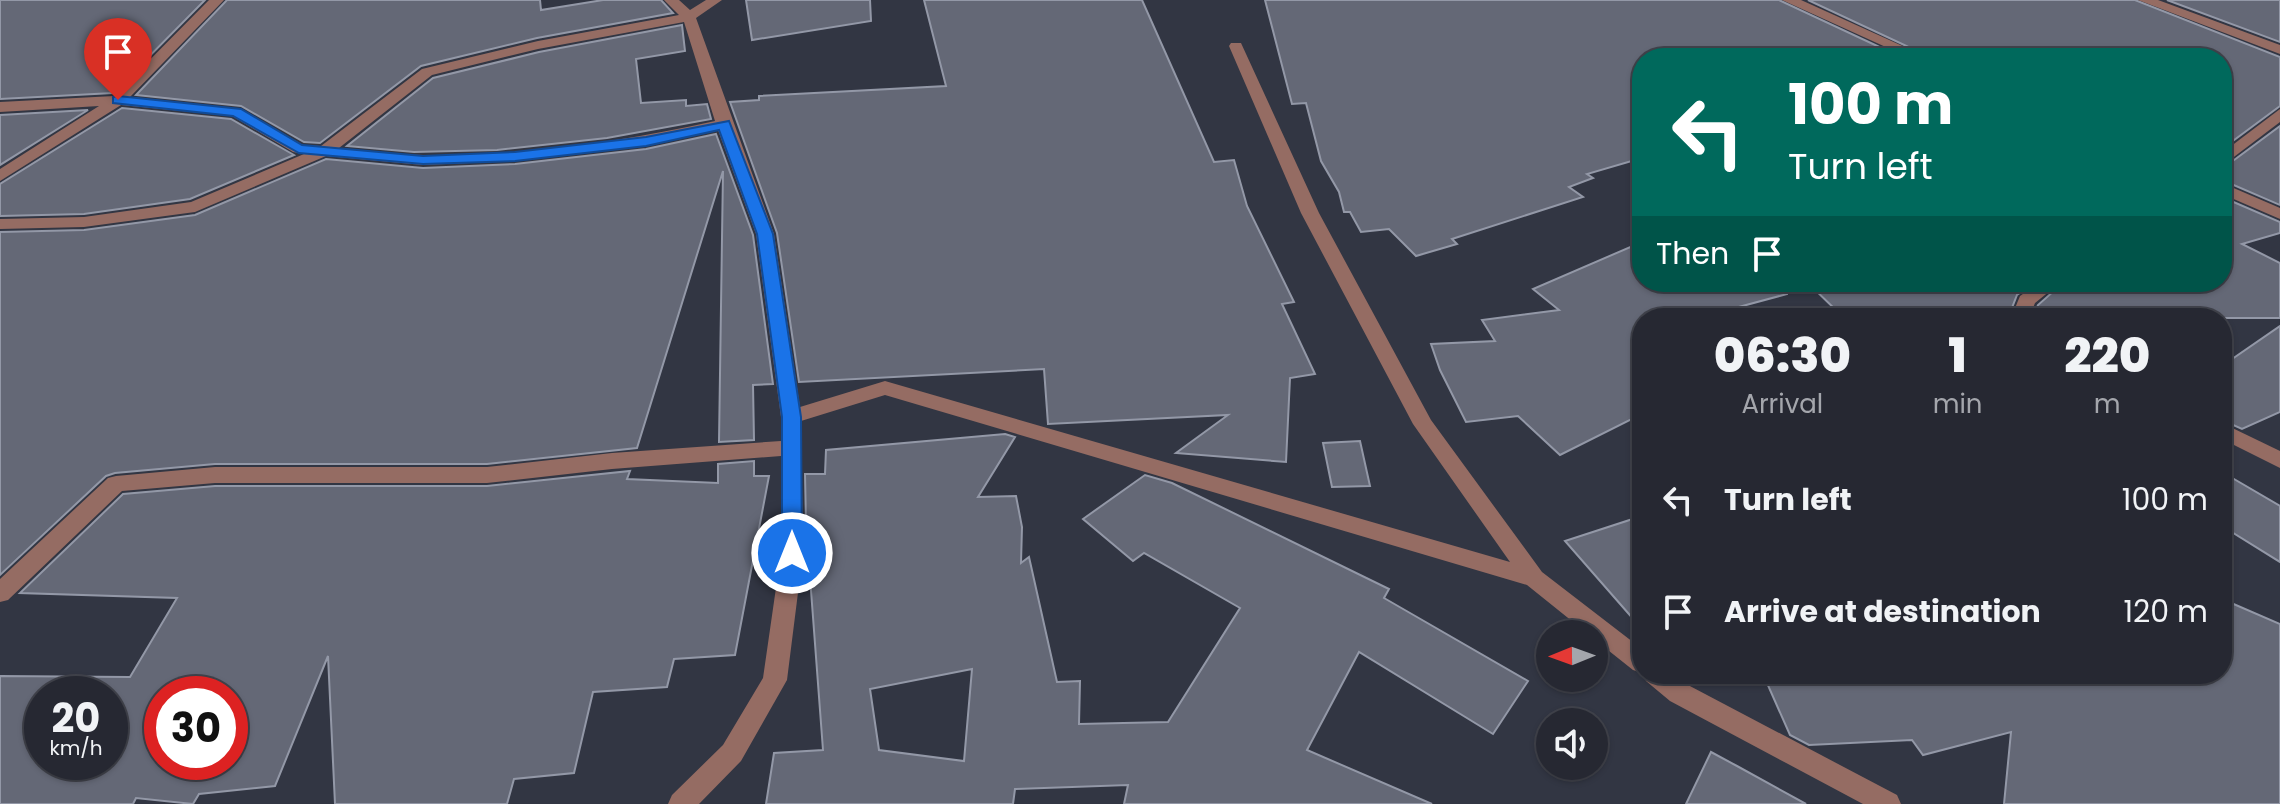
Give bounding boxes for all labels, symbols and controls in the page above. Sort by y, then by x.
pin [84,18,152,100]
icon: arrive [96,30,140,74]
text: 100 m [1788,65,1953,144]
icon: left [1656,80,1760,184]
text: Turn left [1788,141,1933,192]
text: Then [1656,232,1729,275]
icon: arrive [1745,232,1789,276]
text: 06:30 [1714,322,1851,389]
text: 1 [1948,322,1967,389]
text: 220 [2064,322,2150,389]
text: Arrival [1741,386,1823,422]
text: min [1933,386,1982,422]
text: m [2094,386,2121,422]
icon: left [1656,478,1700,522]
text: Turn left [1724,478,1852,521]
text: 100 m [2122,478,2208,521]
position arrow [750,511,834,595]
icon: arrive [1656,590,1700,634]
text: Arrive at destination [1724,590,2041,633]
text: 120 m [2123,590,2208,633]
north arrow [1536,620,1608,692]
map controls [1536,620,1608,780]
speed limit sign: 30 [144,676,248,780]
text: 20 [52,690,100,746]
button: sound [1536,708,1608,780]
text: km/h [49,734,103,762]

